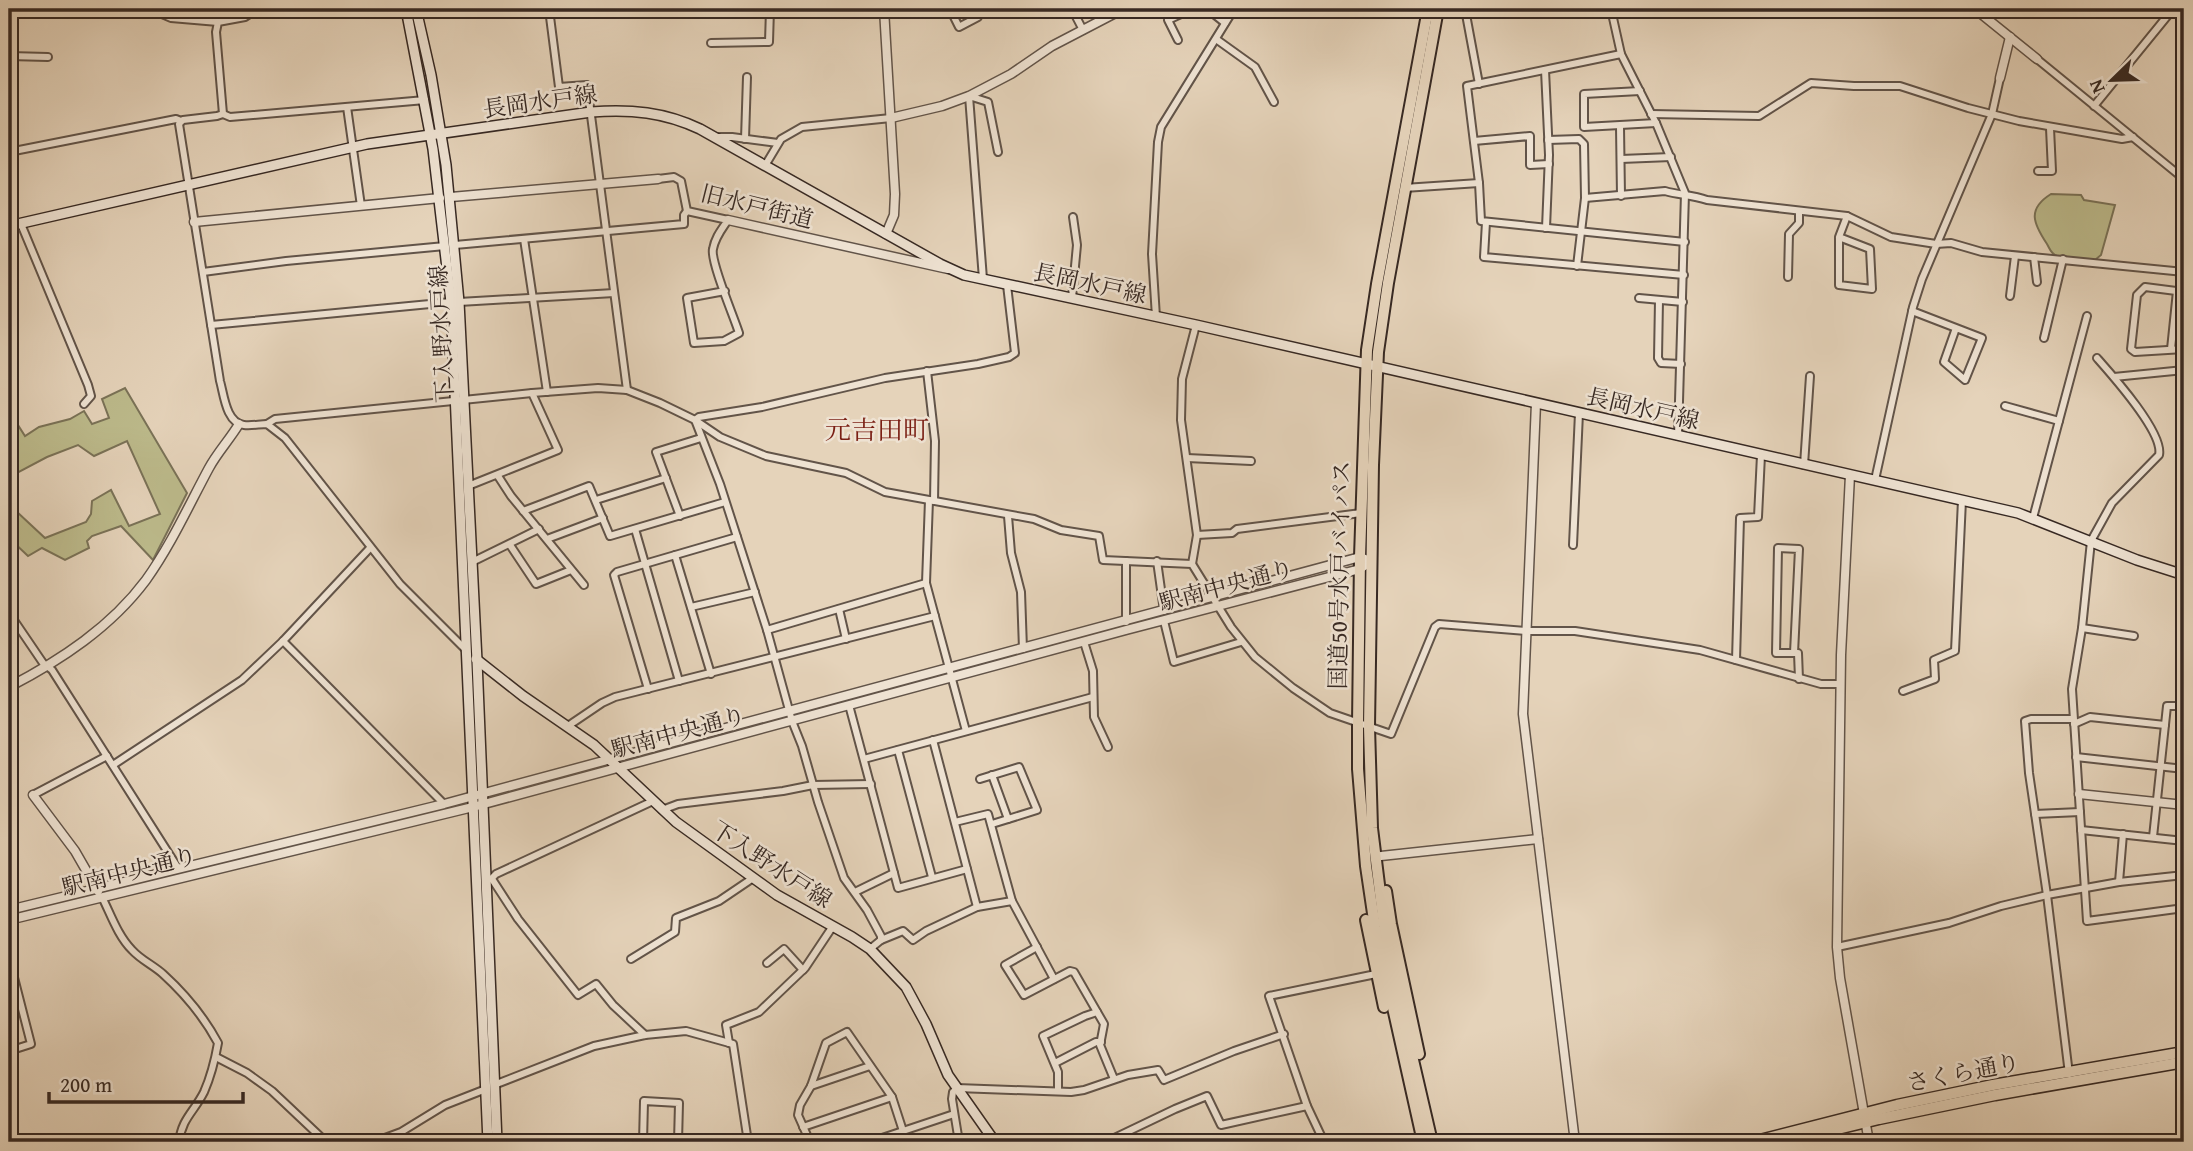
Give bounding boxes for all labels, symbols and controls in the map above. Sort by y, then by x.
north arrow [2078,46,2148,116]
text: N [2081,75,2112,98]
street label: 長岡水戸線 [481,77,599,125]
street label: 旧水戸街道 [697,176,817,236]
street label: 長岡水戸線 [1030,255,1150,311]
street label: 下入野水戸線 [421,264,461,404]
street label: 長岡水戸線 [1583,379,1703,437]
district label: 元吉田町 [825,410,929,449]
street label: 国道50号水戸バイパス [1321,460,1357,690]
street label: 駅南中央通り [1155,551,1297,619]
street label: 駅南中央通り [607,698,749,766]
street label: 下入野水戸線 [705,813,839,915]
street label: 駅南中央通り [58,838,200,904]
street label: さくら通り [1903,1045,2023,1099]
scale bar [49,1060,243,1104]
text: 200 m [60,1069,112,1100]

